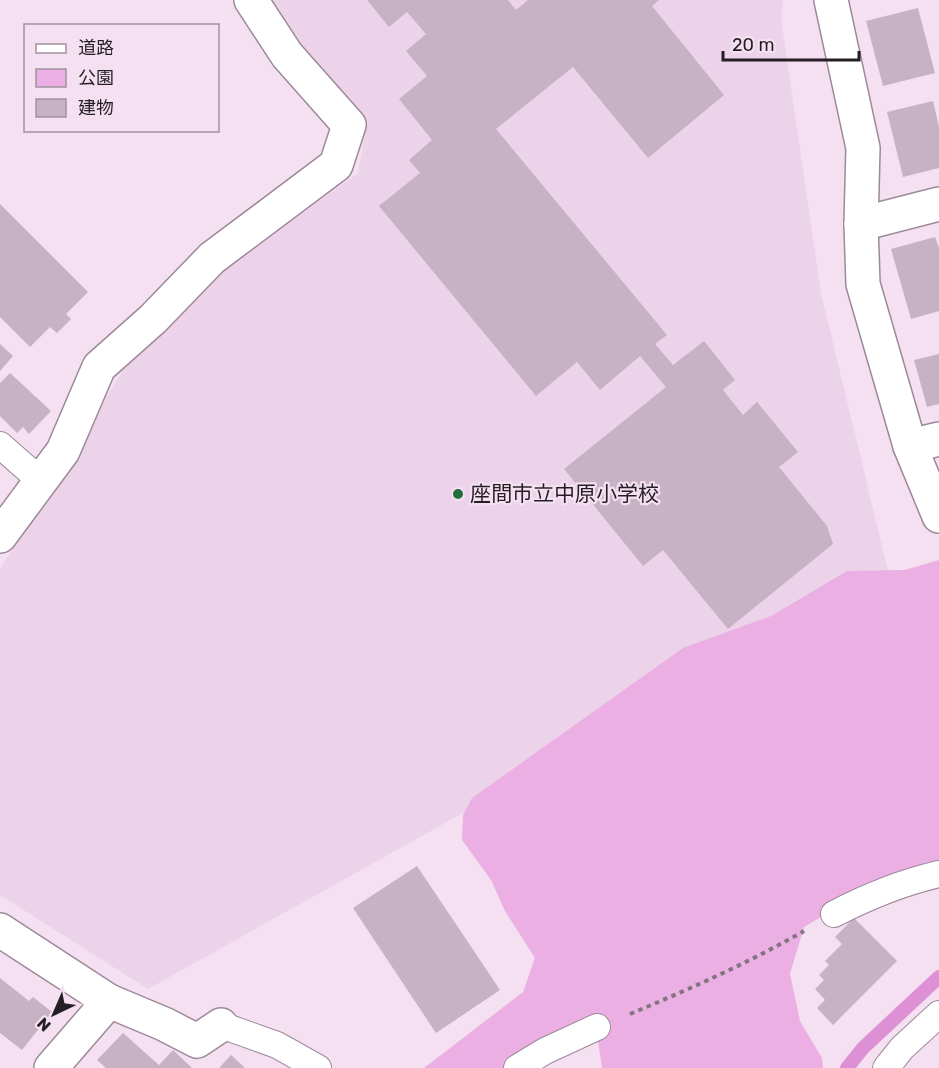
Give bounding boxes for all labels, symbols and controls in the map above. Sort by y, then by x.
legend [24,24,219,132]
scale bar [723,24,860,62]
text: 20 m [732,34,774,56]
text: 道路 [78,37,114,59]
text: 公園 [78,67,114,89]
text: 建物 [78,97,114,119]
place label: 座間市立中原小学校 [470,481,659,506]
marker: 座間市立中原小学校 [451,487,465,501]
north arrow [24,984,84,1044]
text: N [33,1014,55,1035]

